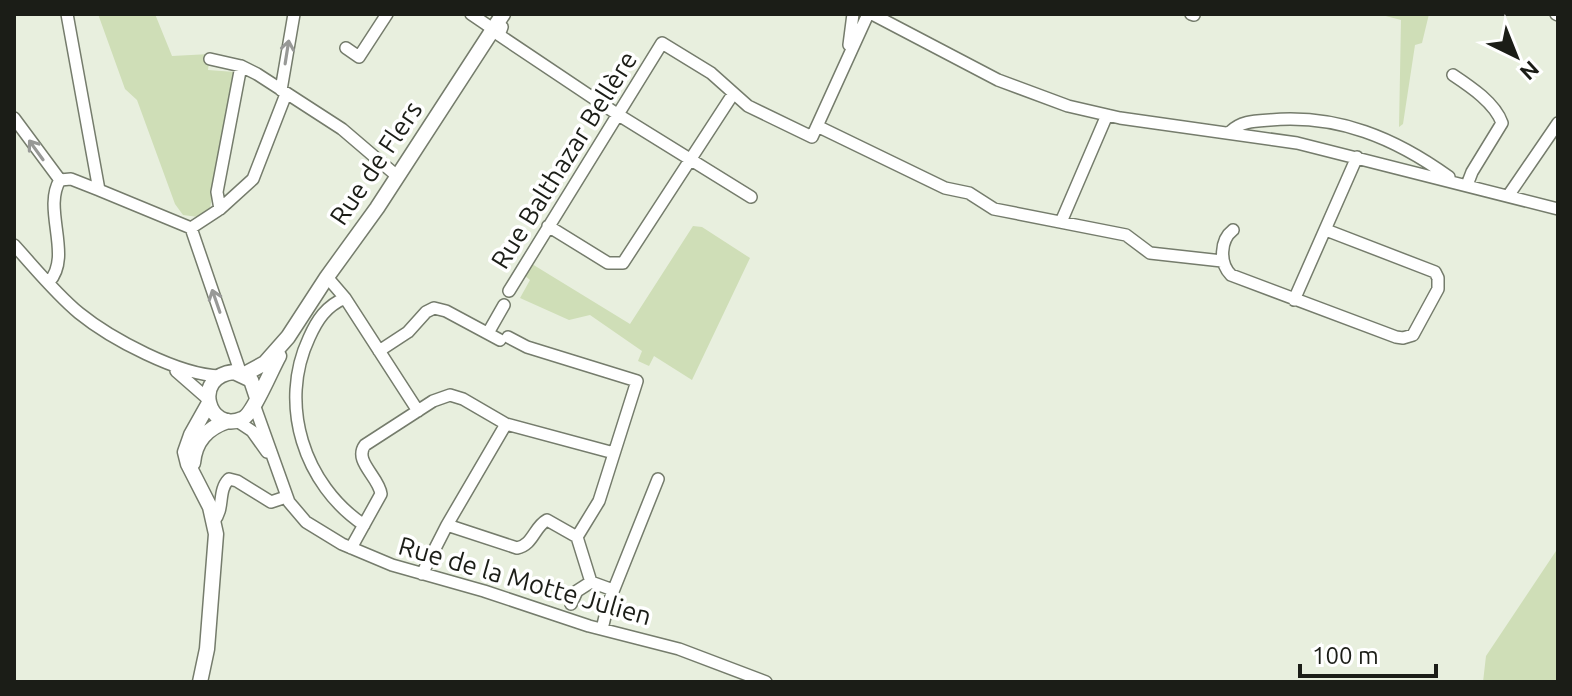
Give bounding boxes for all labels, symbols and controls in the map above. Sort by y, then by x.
north arrow [1476,16,1556,96]
one-way arrow [281,40,296,65]
street label: Rue Balthazar Bellère [485,46,642,274]
text: N [1515,56,1545,86]
street label: Rue de Flers [324,95,428,230]
one-way arrow [28,139,45,161]
one-way arrow [207,288,222,313]
street label: Rue de la Motte Julien [395,531,655,630]
scale bar [1300,628,1436,678]
text: 100 m [1312,642,1379,669]

